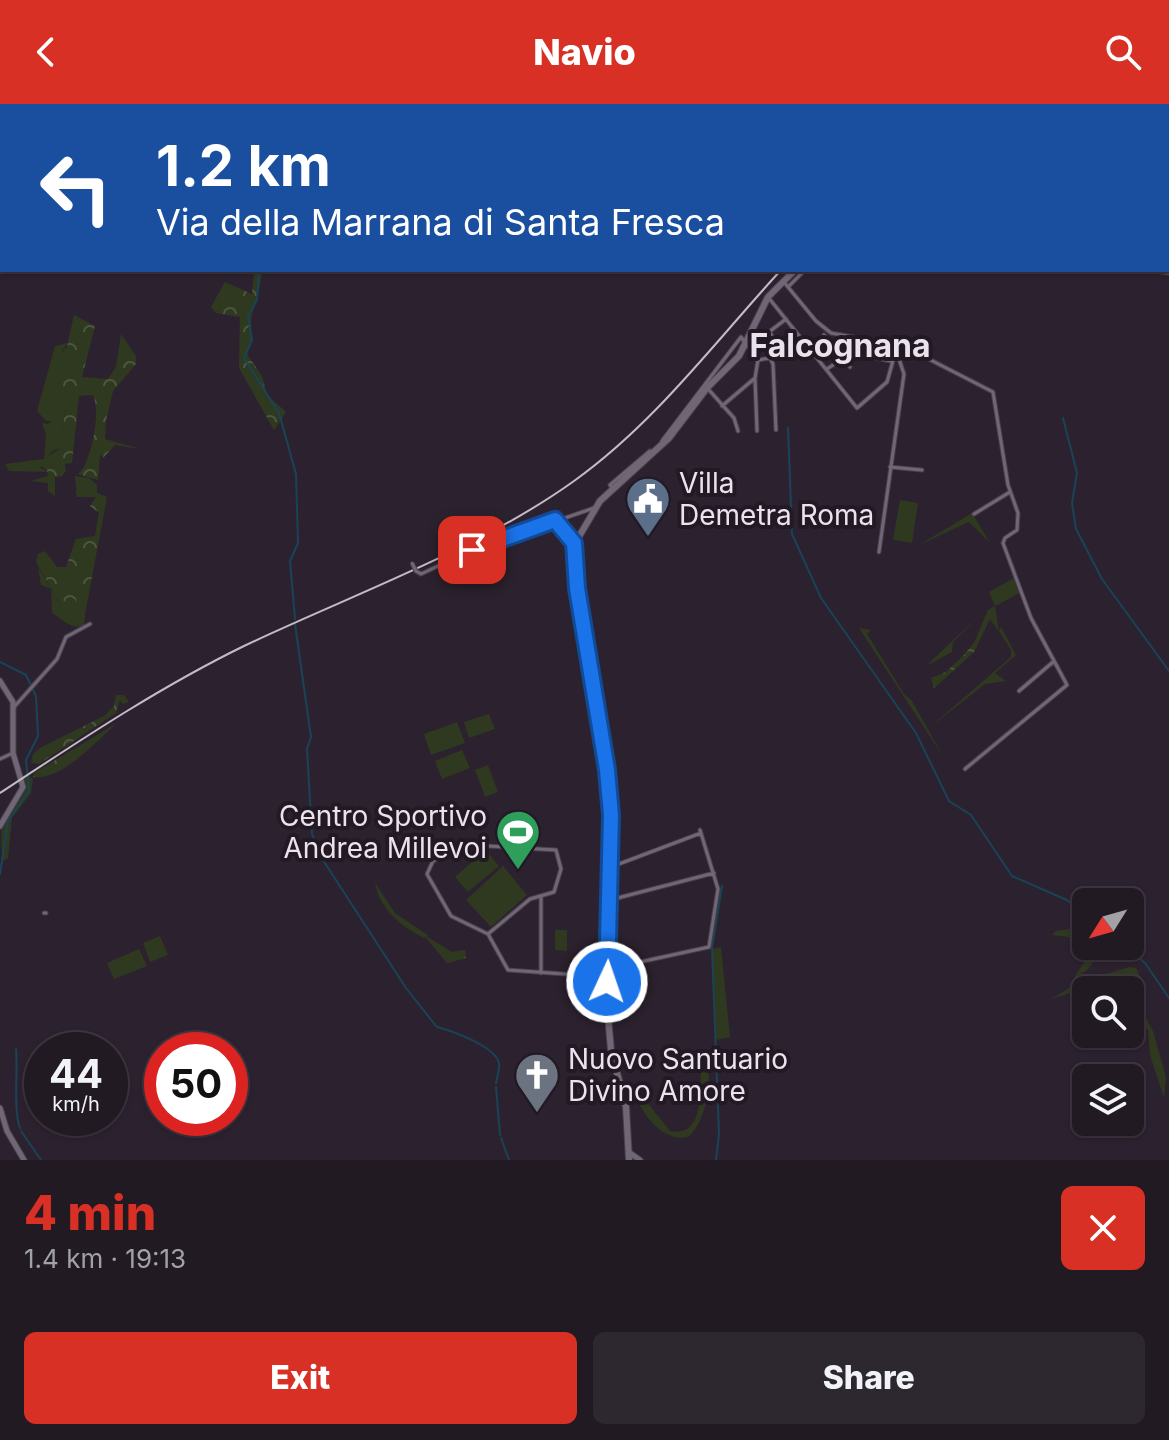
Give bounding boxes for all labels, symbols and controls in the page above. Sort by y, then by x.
icon: back [24,30,68,74]
text: Navio [533,30,636,74]
icon: search [1101,30,1145,74]
text: 1.2 km [156,132,331,200]
icon: left [24,136,128,240]
text: Via della Marrana di Santa Fresca [156,200,725,244]
district label: Falcognana [749,326,931,365]
place label: Villa Demetra Roma [679,466,874,532]
public building icon: Villa Demetra Roma [624,475,672,538]
pin [438,516,506,584]
icon: arrive [450,528,494,572]
place label: Centro Sportivo Andrea Millevoi [279,799,487,865]
sports icon: Centro Sportivo Andrea Millevoi [494,808,542,871]
north arrow [1072,888,1144,960]
map controls [1072,888,1144,1136]
position arrow [565,940,649,1024]
button: search [1072,976,1144,1048]
speed limit sign: 50 [144,1032,248,1136]
place label: Nuovo Santuario Divino Amore [568,1042,788,1108]
text: 44 [49,1049,103,1098]
church icon: Nuovo Santuario Divino Amore [513,1051,561,1114]
button: layers [1072,1064,1144,1136]
text: km/h [52,1092,100,1116]
text: 4 min [24,1183,156,1242]
button: close [1061,1186,1145,1270]
text: 1.4 km · 19:13 [24,1243,186,1274]
button: Exit [24,1332,577,1424]
button: Share [593,1332,1145,1424]

